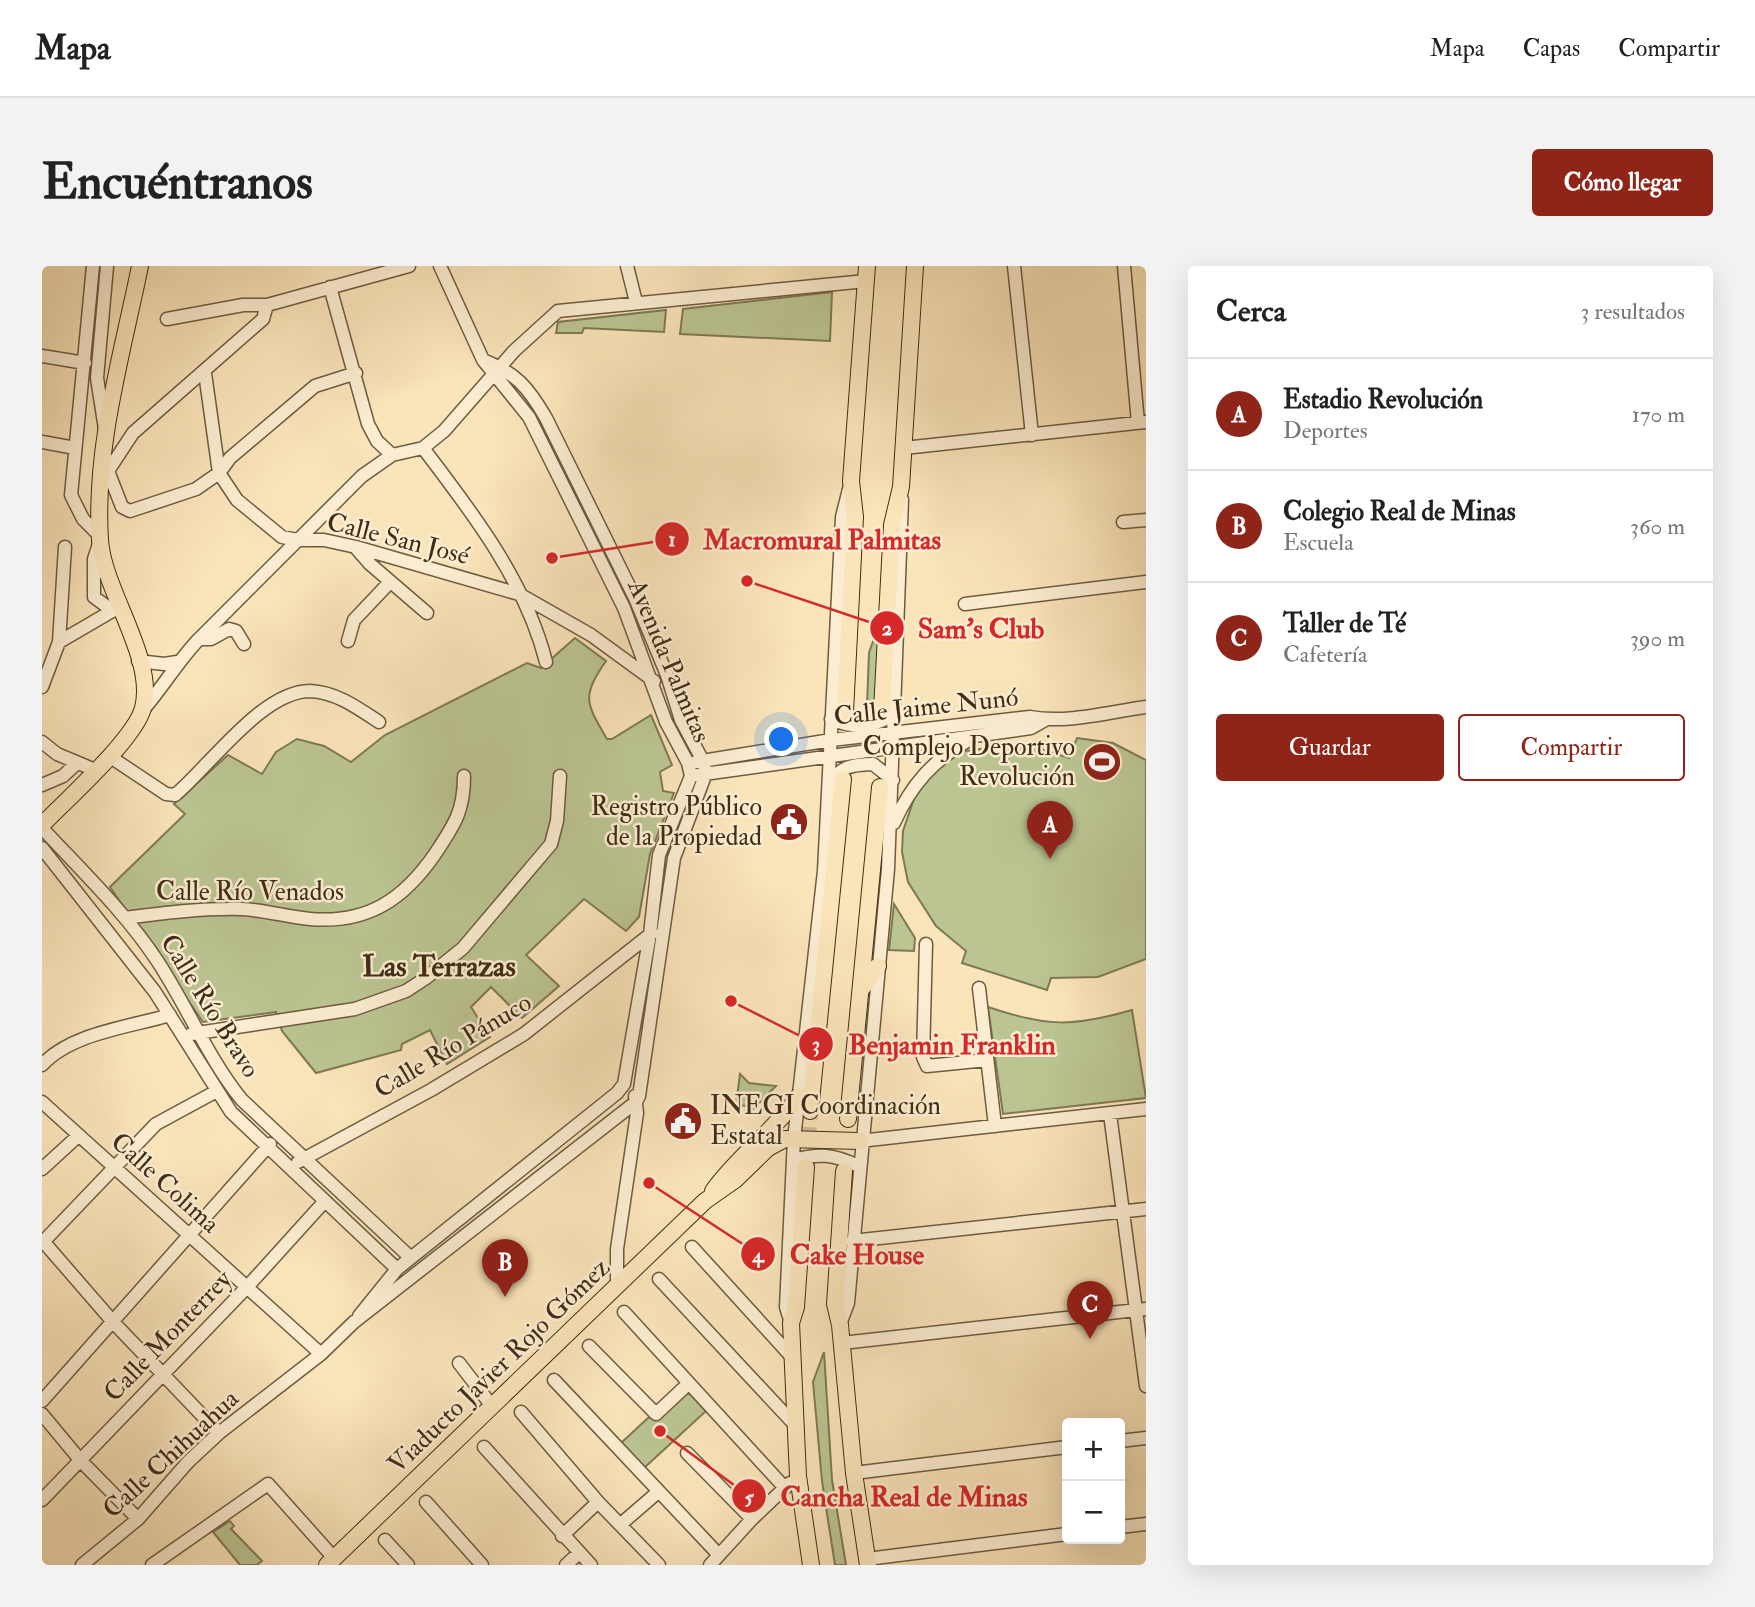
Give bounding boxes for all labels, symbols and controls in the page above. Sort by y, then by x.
text: Mapa [35,28,111,69]
text: Mapa [1430,33,1485,64]
text: Capas [1523,33,1580,64]
text: Compartir [1618,33,1720,64]
button: Cómo llegar [1532,149,1713,216]
text: Encuéntranos [42,152,313,213]
text: Cerca [1216,293,1286,330]
text: 3 resultados [1581,297,1685,326]
text: Estadio Revolución [1283,384,1483,416]
text: A [1232,400,1246,429]
text: 170 m [1632,400,1685,429]
text: Deportes [1283,416,1368,445]
text: Colegio Real de Minas [1283,496,1516,528]
street label: Calle San José [324,506,473,572]
text: B [1231,512,1247,541]
text: 360 m [1630,512,1685,541]
callout: Macromural Palmitas [654,515,955,564]
text: Macromural Palmitas [702,523,941,558]
text: 1 [668,526,676,553]
text: Escuela [1283,528,1354,557]
street label: Avenida Palmitas [620,574,718,747]
callout: Sam's Club [869,603,1059,652]
text: Taller de Té [1283,608,1406,640]
text: Sam's Club [918,612,1045,647]
text: 2 [882,615,893,642]
text: C [1231,624,1247,653]
text: 390 m [1630,624,1685,653]
text: Cafetería [1283,640,1367,669]
street label: Calle Jaime Nunó [832,681,1020,733]
button: Guardar [1216,714,1444,781]
button: Compartir [1458,714,1685,781]
your location [764,722,798,756]
place label: Complejo Deportivo Revolución [863,731,1075,793]
sports icon: Complejo Deportivo Revolución [1081,741,1123,783]
place label: Registro Público de la Propiedad [591,791,762,854]
public building icon: Registro Público de la Propiedad [768,801,810,843]
pin: A [1027,801,1073,859]
street label: Calle Río Venados [156,876,344,908]
street label: Calle Río Bravo [153,928,267,1084]
district label: Las Terrazas [362,948,516,985]
street label: Calle Río Pánuco [369,987,537,1105]
callout: Benjamin Franklin [799,1019,1070,1068]
text: Benjamin Franklin [848,1028,1056,1063]
text: 3 [812,1031,820,1058]
place label: INEGI Coordinación Estatal [710,1090,941,1152]
public building icon: INEGI Coordinación Estatal [662,1100,704,1142]
street label: Calle Colima [104,1126,226,1240]
callout: Cake House [741,1230,938,1279]
text: Cake House [790,1238,924,1273]
pin: B [482,1239,528,1297]
text: 4 [751,1242,765,1269]
street label: Viaducto Javier Rojo Gómez [381,1251,617,1480]
street label: Calle Monterrey [97,1263,239,1408]
pin: C [1067,1281,1113,1339]
street label: Calle Chihuahua [96,1383,246,1525]
map controls [1062,1418,1125,1544]
button: + [1062,1418,1125,1481]
callout: Cancha Real de Minas [731,1472,1042,1521]
text: Cancha Real de Minas [780,1480,1028,1515]
button: − [1062,1481,1125,1544]
text: 5 [744,1484,754,1511]

